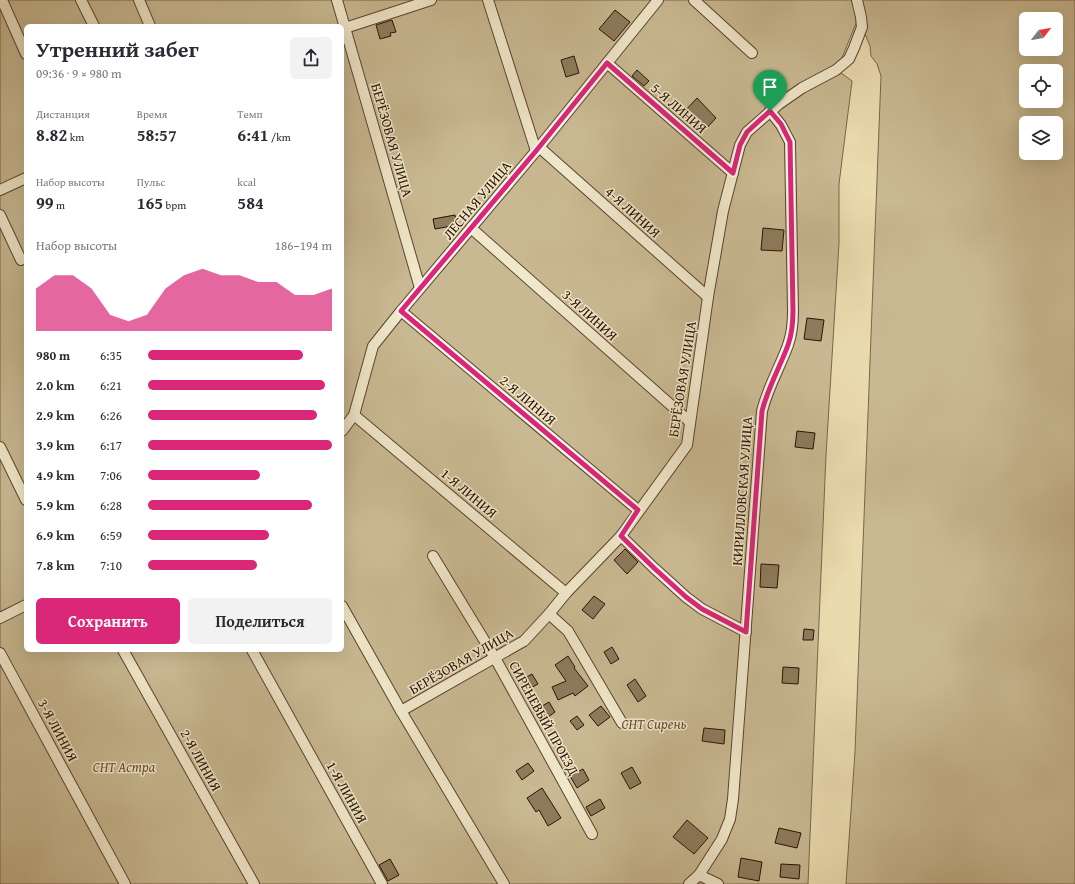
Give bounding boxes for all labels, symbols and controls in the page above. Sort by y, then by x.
north arrow [1019,12,1063,56]
map controls [1019,12,1063,160]
text: Утренний забег [36,33,199,65]
button: share [290,37,332,79]
text: 09:36 · 9 × 980 m [36,64,122,83]
button: locate [1019,64,1063,108]
pin [753,70,787,111]
icon: arrive [759,76,781,98]
street label: 5-Я ЛИНИЯ [647,78,711,138]
street label: БЕРЁЗОВАЯ УЛИЦА [366,81,418,200]
text: Дистанция [36,106,90,122]
text: Время [137,106,167,122]
text: Темп [237,106,263,122]
button: layers [1019,116,1063,160]
text: 8.82 [36,122,67,147]
text: 58:57 [137,122,177,147]
text: 6:41 [237,122,269,147]
text: km [67,129,84,145]
text: /km [269,129,291,145]
street label: ЛЕСНАЯ УЛИЦА [438,156,516,244]
text: Набор высоты [36,174,105,190]
text: Пульс [137,174,165,190]
text: kcal [237,174,256,190]
street label: 4-Я ЛИНИЯ [601,182,665,242]
text: 99 [36,190,54,215]
text: 165 [137,190,163,215]
text: 584 [237,190,264,215]
text: m [54,197,65,213]
text: bpm [163,197,186,213]
text: Набор высоты [36,236,117,255]
text: 186–194 m [275,236,332,255]
street label: 3-Я ЛИНИЯ [558,285,622,345]
street label: БЕРЁЗОВАЯ УЛИЦА [663,319,701,439]
text: 980 m [36,346,70,365]
text: 6:35 [100,346,122,365]
street label: 2-Я ЛИНИЯ [495,370,561,430]
text: 2.0 km [36,376,75,395]
text: 6:21 [100,376,122,395]
text: 2.9 km [36,406,75,425]
text: 6:26 [100,406,122,425]
street label: КИРИЛЛОВСКАЯ УЛИЦА [727,415,757,566]
text: 3.9 km [36,436,75,455]
text: 6:17 [100,436,122,455]
street label: 1-Я ЛИНИЯ [436,463,502,523]
text: 4.9 km [36,466,75,485]
text: 7:06 [100,466,122,485]
text: 5.9 km [36,496,75,515]
text: 6:28 [100,496,122,515]
text: 6.9 km [36,526,75,545]
text: 6:59 [100,526,122,545]
text: 7.8 km [36,556,75,575]
text: 7:10 [100,556,122,575]
button: Сохранить [36,598,180,644]
button: Поделиться [188,598,332,644]
street label: БЕРЁЗОВАЯ УЛИЦА [405,623,517,699]
street label: СИРЕНЕВЫЙ ПРОЕЗД [504,657,584,779]
street label: 3-Я ЛИНИЯ [33,695,83,765]
park label: СНТ Сирень [622,714,687,734]
street label: 2-Я ЛИНИЯ [176,725,226,795]
park label: СНТ Астра [93,757,156,777]
street label: 1-Я ЛИНИЯ [322,757,372,827]

